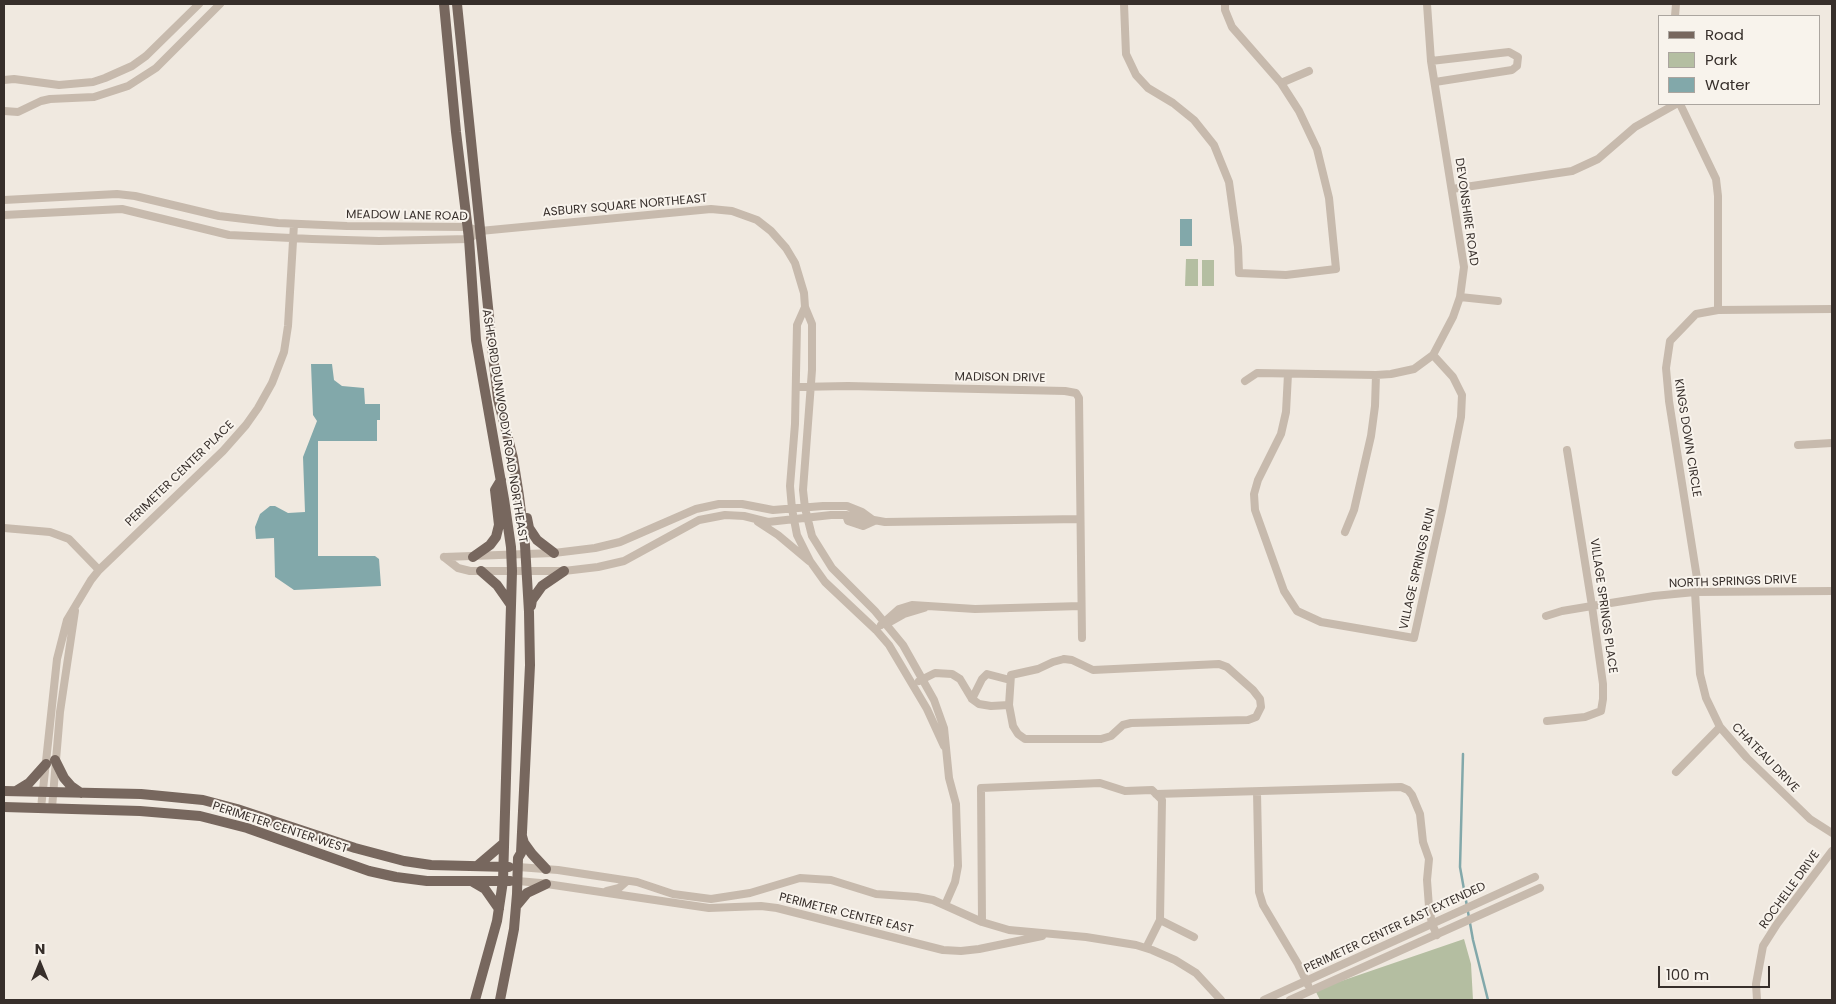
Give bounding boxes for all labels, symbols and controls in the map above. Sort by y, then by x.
legend [1658,15,1821,105]
text: Road [1705,24,1744,45]
text: Park [1705,49,1737,70]
text: Water [1705,74,1750,95]
street label: DEVONSHIRE ROAD [1451,157,1481,267]
street label: ASBURY SQUARE NORTHEAST [542,192,708,220]
street label: MEADOW LANE ROAD [346,208,468,224]
street label: ASHFORD DUNWOODY ROAD NORTHEAST [478,308,530,544]
street label: MADISON DRIVE [954,370,1046,386]
street label: KINGS DOWN CIRCLE [1671,378,1703,498]
street label: PERIMETER CENTER PLACE [123,418,237,530]
street label: VILLAGE SPRINGS RUN [1397,507,1439,631]
street label: VILLAGE SPRINGS PLACE [1586,538,1620,674]
street label: NORTH SPRINGS DRIVE [1669,573,1797,591]
street label: CHATEAU DRIVE [1728,720,1802,796]
street label: PERIMETER CENTER WEST [211,799,349,857]
street label: ROCHELLE DRIVE [1757,848,1823,932]
street label: PERIMETER CENTER EAST EXTENDED [1302,879,1488,977]
street label: PERIMETER CENTER EAST [777,890,915,938]
north arrow [15,939,65,989]
text: N [35,939,45,959]
scale bar [1661,956,1774,988]
text: 100 m [1666,964,1709,985]

